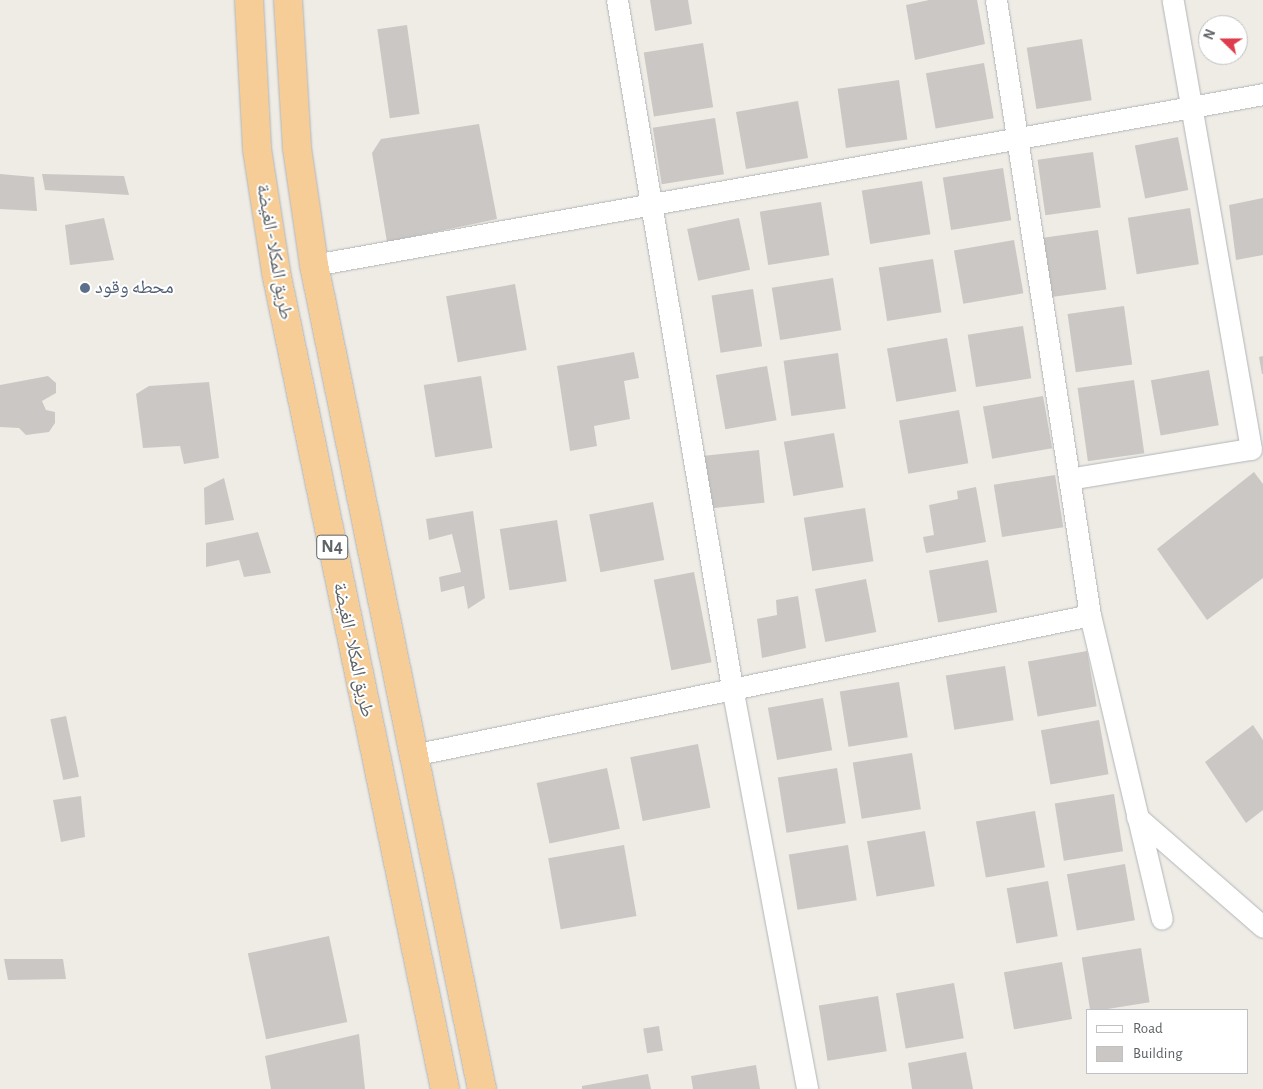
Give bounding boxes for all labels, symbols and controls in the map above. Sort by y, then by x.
north arrow [1198,15,1248,65]
text: N [1202,28,1218,42]
street label: طريق المكلا - الغيضة [251,182,297,322]
place label: محطه وقود [95,277,174,299]
marker: محطه وقود [79,282,91,294]
road number: N4 [316,532,348,562]
street label: طريق المكلا - الغيضة [328,580,378,720]
legend [1086,1009,1248,1074]
text: Road [1133,1021,1163,1036]
text: Building [1133,1046,1183,1061]

